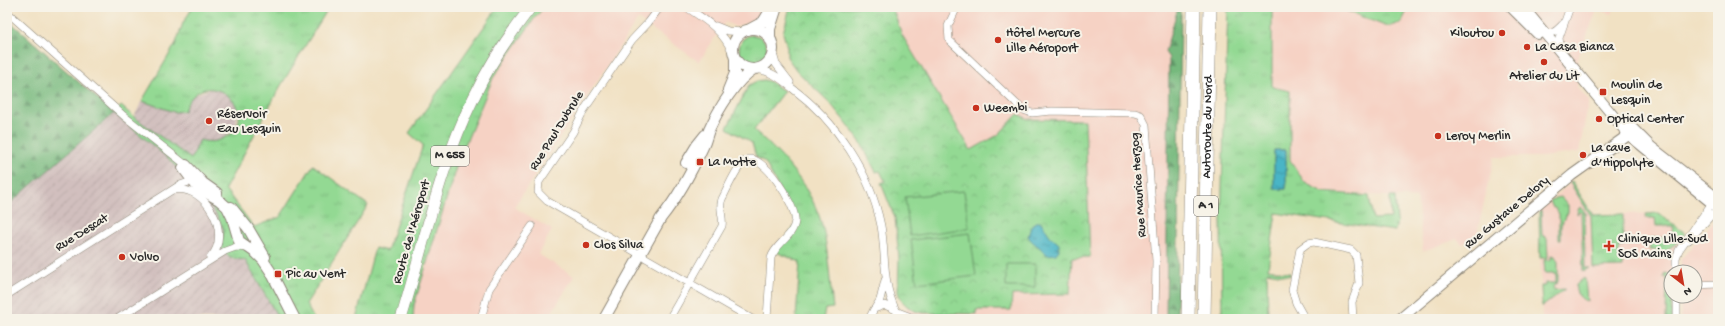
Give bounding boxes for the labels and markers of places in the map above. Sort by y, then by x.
place label: Hôtel Mercure Lille Aéroport [1006,26,1081,56]
place label: Kiloutou [1450,26,1494,41]
marker: Kiloutou [1497,28,1507,38]
marker: Hôtel Mercure Lille Aéroport [993,35,1003,45]
place label: La Casa Bianca [1535,40,1615,55]
marker: La Casa Bianca [1522,42,1532,52]
marker: Atelier du Lit [1539,57,1549,67]
place label: Atelier du Lit [1509,69,1580,84]
place label: Moulin de Lesquin [1611,78,1662,108]
marker: Moulin de Lesquin [1598,87,1608,97]
place label: Weembi [984,101,1028,116]
marker: Weembi [971,103,981,113]
place label: Réservoir Eau Lesquin [217,107,281,137]
place label: Optical Center [1607,112,1685,127]
marker: Optical Center [1594,114,1604,124]
marker: Réservoir Eau Lesquin [204,116,214,126]
place label: Leroy Merlin [1446,129,1511,144]
marker: Leroy Merlin [1433,131,1443,141]
place label: La cave d’Hippolyte [1591,141,1654,171]
marker: La cave d’Hippolyte [1578,150,1588,160]
place label: La Motte [708,155,756,170]
marker: La Motte [695,157,705,167]
place label: Clinique Lille-Sud SOS Mains [1618,232,1709,262]
place label: Clos Silva [594,238,644,253]
marker: Clos Silva [581,240,591,250]
marker: Clinique Lille-Sud SOS Mains [1603,240,1615,252]
place label: Volvo [129,250,160,265]
marker: Volvo [117,252,127,262]
place label: Pic au Vent [285,267,347,282]
marker: Pic au Vent [273,269,283,279]

